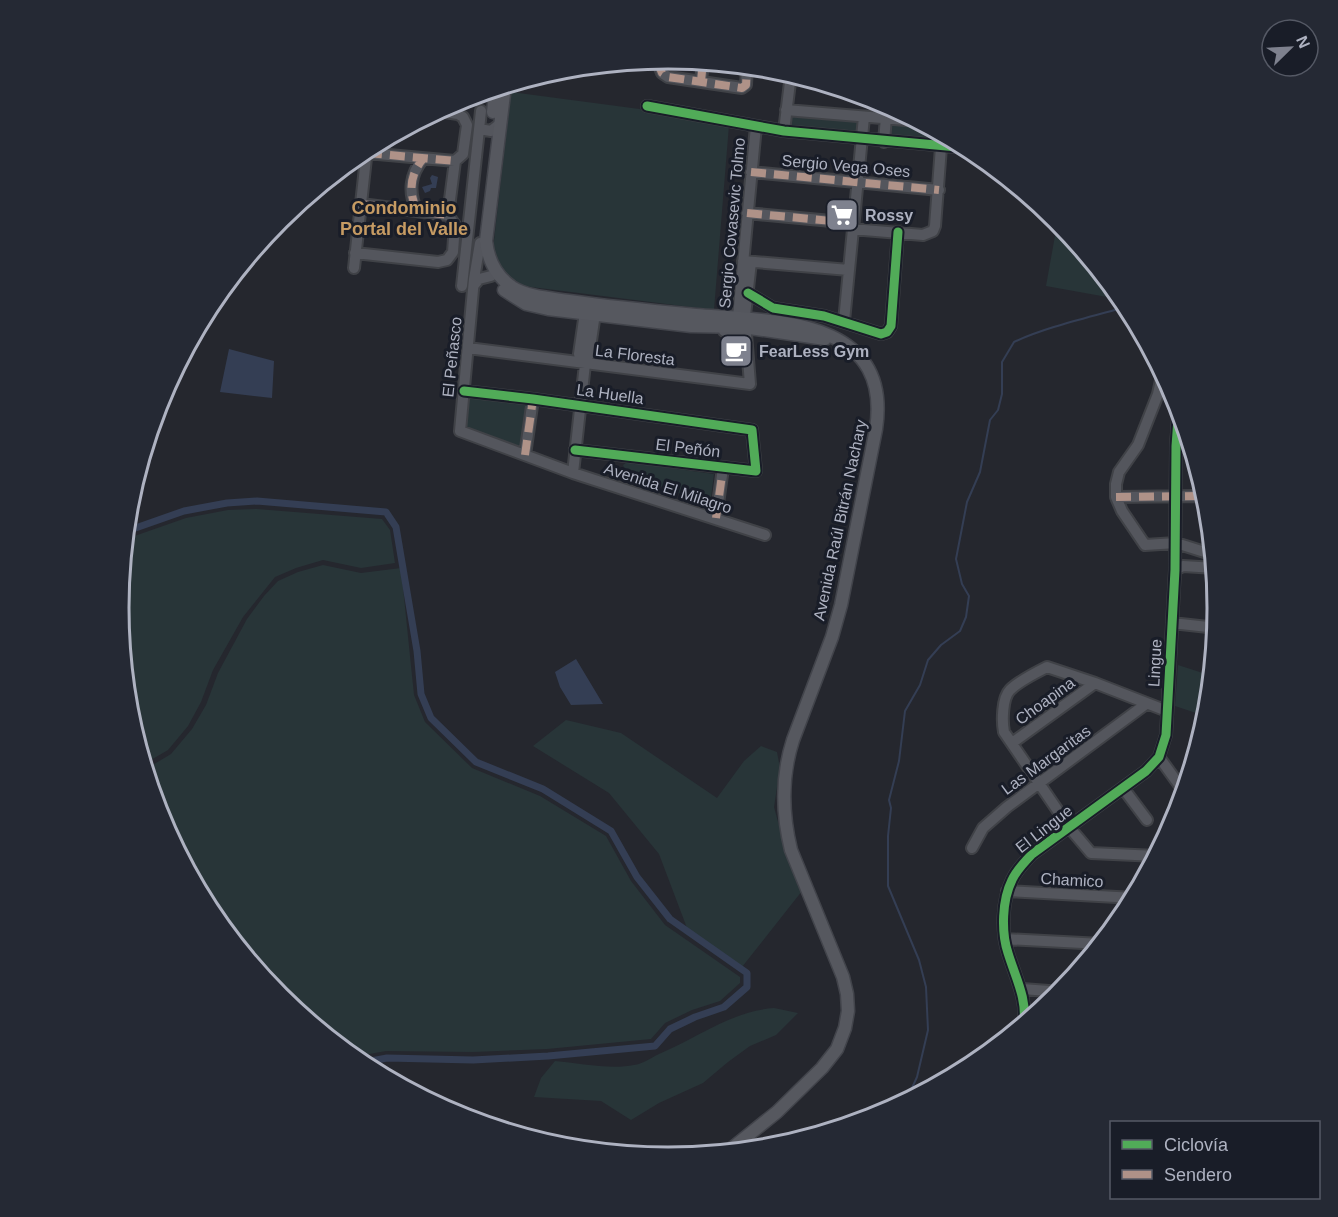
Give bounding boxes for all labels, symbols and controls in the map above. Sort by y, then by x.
north arrow [1260,18,1320,78]
text: N [1293,33,1313,51]
street label: Sergio Covasevic Tolmo [716,137,748,309]
street label: Sergio Vega Oses [781,152,911,180]
supermarket icon: Rossy [824,197,860,233]
district label: Condominio Portal del Valle [340,198,468,239]
place label: Rossy [865,207,913,224]
street label: El Peñasco [439,316,465,398]
cafe icon: FearLess Gym [718,333,754,369]
street label: La Floresta [594,342,676,368]
place label: FearLess Gym [759,343,869,360]
street label: La Huella [575,381,645,407]
street label: Avenida Raúl Bitrán Nachary [810,418,870,622]
street label: El Peñón [655,436,721,460]
street label: Avenida El Milagro [602,459,734,517]
street label: Lingue [1145,638,1165,687]
street label: Choapina [1012,674,1078,728]
street label: Las Margaritas [998,722,1094,798]
street label: El Lingue [1012,802,1076,856]
street label: Chamico [1040,870,1104,890]
legend [1110,1121,1320,1199]
text: Ciclovía [1164,1135,1229,1155]
text: Sendero [1164,1165,1232,1185]

